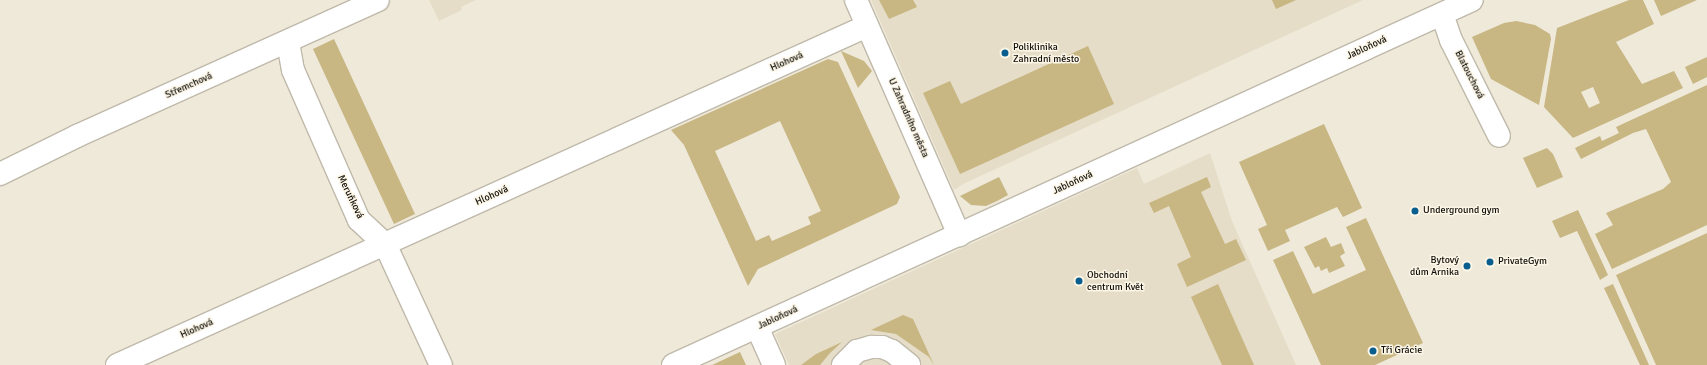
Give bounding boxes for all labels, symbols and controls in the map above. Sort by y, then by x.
street label: Jabloňová [1345,34,1389,62]
place label: Poliklinika Zahradní město [1013,41,1079,64]
marker: Poliklinika Zahradní město [1000,48,1010,58]
street label: Hlohová [769,49,805,75]
street label: Blatouchová [1452,49,1486,101]
street label: Střemchová [164,70,214,102]
street label: U Zahradního města [885,76,931,160]
street label: Jabloňová [1051,169,1095,197]
street label: Meruňková [334,173,366,221]
street label: Hlohová [474,183,510,209]
place label: Underground gym [1423,205,1499,217]
marker: Underground gym [1410,206,1420,216]
place label: Bytový dům Arnika [1410,254,1459,278]
place label: PrivateGym [1498,256,1547,268]
marker: PrivateGym [1485,257,1495,267]
marker: Bytový dům Arnika [1462,261,1472,271]
place label: Obchodní centrum Květ [1087,269,1144,292]
marker: Obchodní centrum Květ [1074,276,1084,286]
street label: Jabloňová [756,304,800,332]
street label: Hlohová [179,316,215,342]
place label: Tři Grácie [1381,345,1422,357]
marker: Tři Grácie [1368,346,1378,356]

